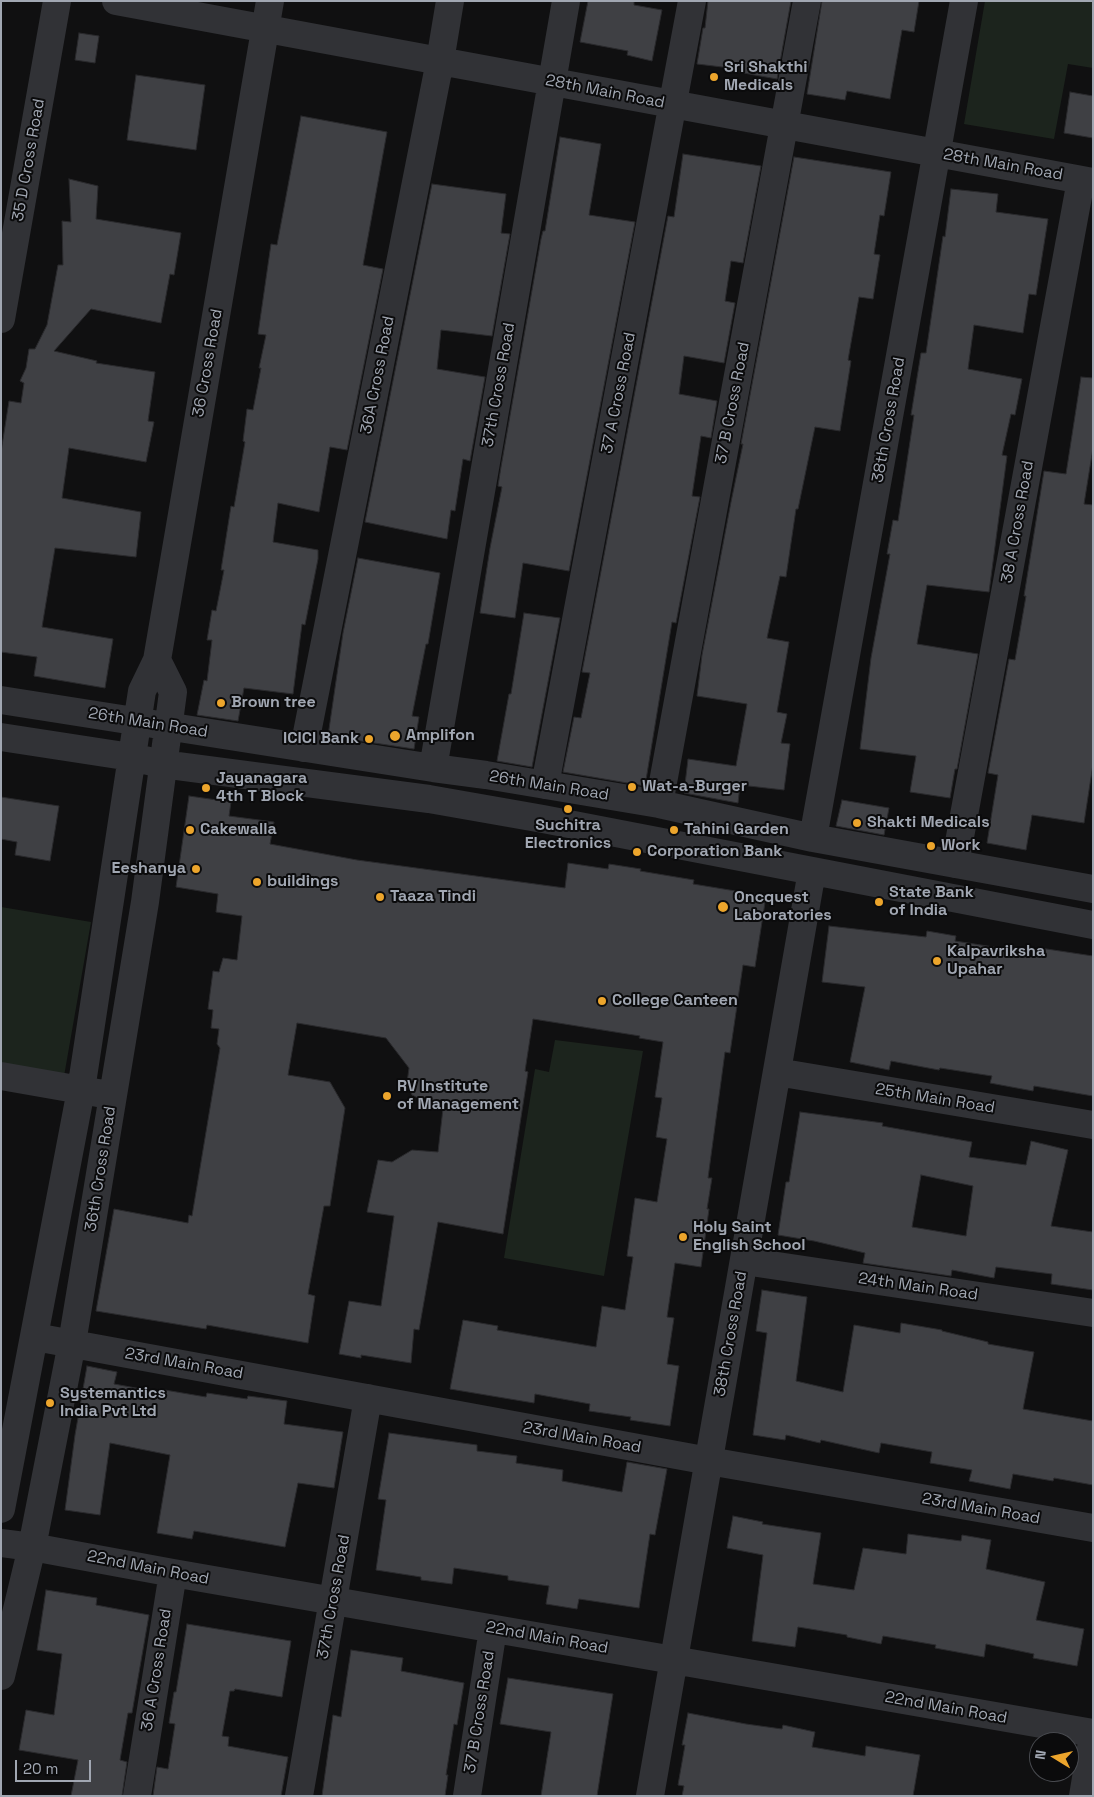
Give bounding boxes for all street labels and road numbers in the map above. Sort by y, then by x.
street label: 28th Main Road [544,71,666,113]
street label: 35 D Cross Road [9,97,49,223]
street label: 28th Main Road [942,145,1064,185]
street label: 36 Cross Road [189,307,227,419]
street label: 36A Cross Road [357,314,399,436]
street label: 37th Cross Road [479,321,519,449]
street label: 37 A Cross Road [598,331,640,455]
street label: 37 B Cross Road [712,340,754,466]
street label: 38th Cross Road [869,356,909,484]
street label: 38 A Cross Road [998,459,1038,585]
street label: 26th Main Road [87,704,209,742]
street label: 26th Main Road [488,767,610,805]
street label: 25th Main Road [874,1080,996,1118]
street label: 36th Cross Road [82,1105,120,1233]
street label: 24th Main Road [857,1269,979,1305]
street label: 38th Cross Road [711,1270,751,1398]
street label: 23rd Main Road [123,1344,245,1384]
street label: 23rd Main Road [521,1418,643,1458]
street label: 23rd Main Road [920,1489,1042,1529]
street label: 37th Cross Road [314,1533,354,1661]
street label: 22nd Main Road [85,1547,211,1589]
street label: 36 A Cross Road [138,1607,176,1733]
street label: 22nd Main Road [484,1618,610,1658]
street label: 37 B Cross Road [461,1649,499,1775]
street label: 22nd Main Road [883,1688,1009,1728]

